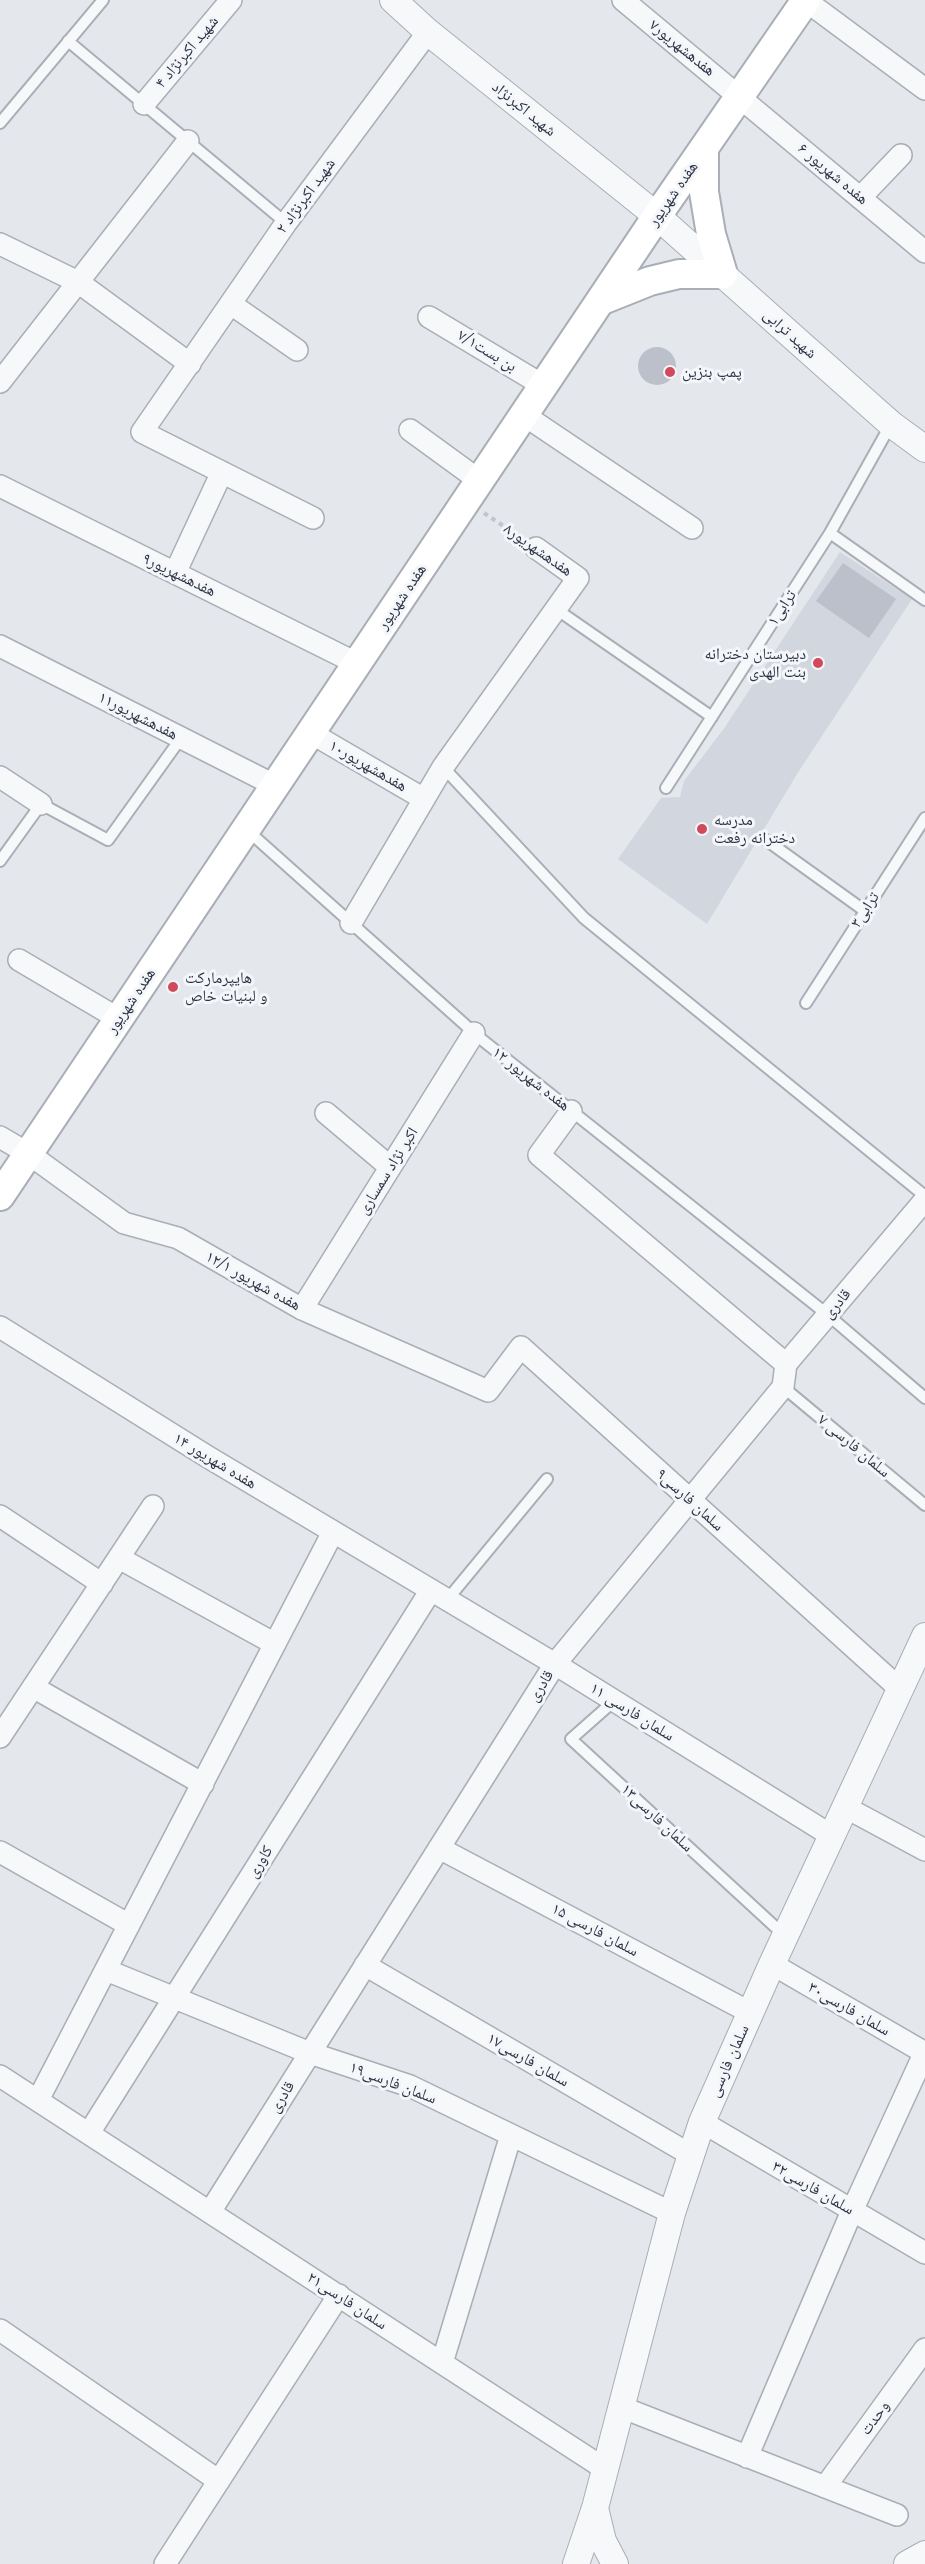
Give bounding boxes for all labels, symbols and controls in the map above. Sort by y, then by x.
street label: شهید اکبرنژاد ۴ [151,12,223,92]
street label: هفدهشهریور۷ [645,16,719,80]
street label: شهید اکبرنژاد [488,77,560,141]
street label: هفده شهریور ۶ [794,139,872,209]
street label: شهید اکبرنژاد ۲ [272,155,340,237]
street label: هفده شهریور [644,158,702,230]
street label: شهید ترابی [759,305,821,363]
street label: بن بست۷/۱ [454,326,520,376]
place label: پمپ بنزین [682,362,742,382]
marker: پمپ بنزین [663,365,677,379]
street label: هفدهشهریور۸ [500,519,576,581]
street label: هفدهشهریور۹ [139,549,219,601]
street label: هفده شهریور [373,561,431,633]
street label: ترابی۱ [764,587,800,629]
place label: دبیرستان دخترانه بنت الهدی [704,644,806,682]
marker: دبیرستان دخترانه بنت الهدی [811,656,825,670]
street label: هفدهشهریور۱۱ [95,688,181,744]
street label: هفدهشهریور۱۰ [326,736,410,796]
place label: مدرسه دخترانه رفعت [714,810,795,848]
marker: مدرسه دخترانه رفعت [695,822,709,836]
street label: ترابی۳ [847,889,883,931]
street label: هفده شهریور [102,965,160,1037]
place label: هایپرمارکت و لبنیات خاص [185,968,268,1006]
marker: هایپرمارکت و لبنیات خاص [166,980,180,994]
street label: هفده شهریور ۱۲ [488,1043,574,1115]
street label: اکبر نژاد سمساری [354,1124,422,1218]
street label: هفده شهریور ۱۲/۱ [202,1247,304,1315]
street label: قادری [819,1285,855,1323]
street label: سلمان فارسی ۷ [814,1410,894,1482]
street label: هفده شهریور ۱۴ [170,1429,260,1493]
street label: سلمان فارسی۹ [652,1465,728,1535]
street label: قادری [524,1667,558,1705]
street label: سلمان فارسی ۱۱ [586,1679,678,1745]
street label: سلمان فارسی۱۳ [617,1780,697,1856]
street label: کاوری [243,1842,277,1882]
street label: سلمان فارسی ۱۵ [548,1899,642,1961]
street label: سلمان فارسی۳۰ [805,1978,893,2040]
street label: سلمان فارسی [705,2022,753,2100]
street label: سلمان فارسی۱۷ [484,2029,572,2091]
street label: سلمان فارسی۱۹ [347,2058,439,2108]
street label: قادری [265,2078,299,2116]
street label: سلمان فارسی۳۲ [769,2157,857,2219]
street label: سلمان فارسی۲۱ [303,2268,391,2334]
street label: وحدت [856,2397,894,2439]

